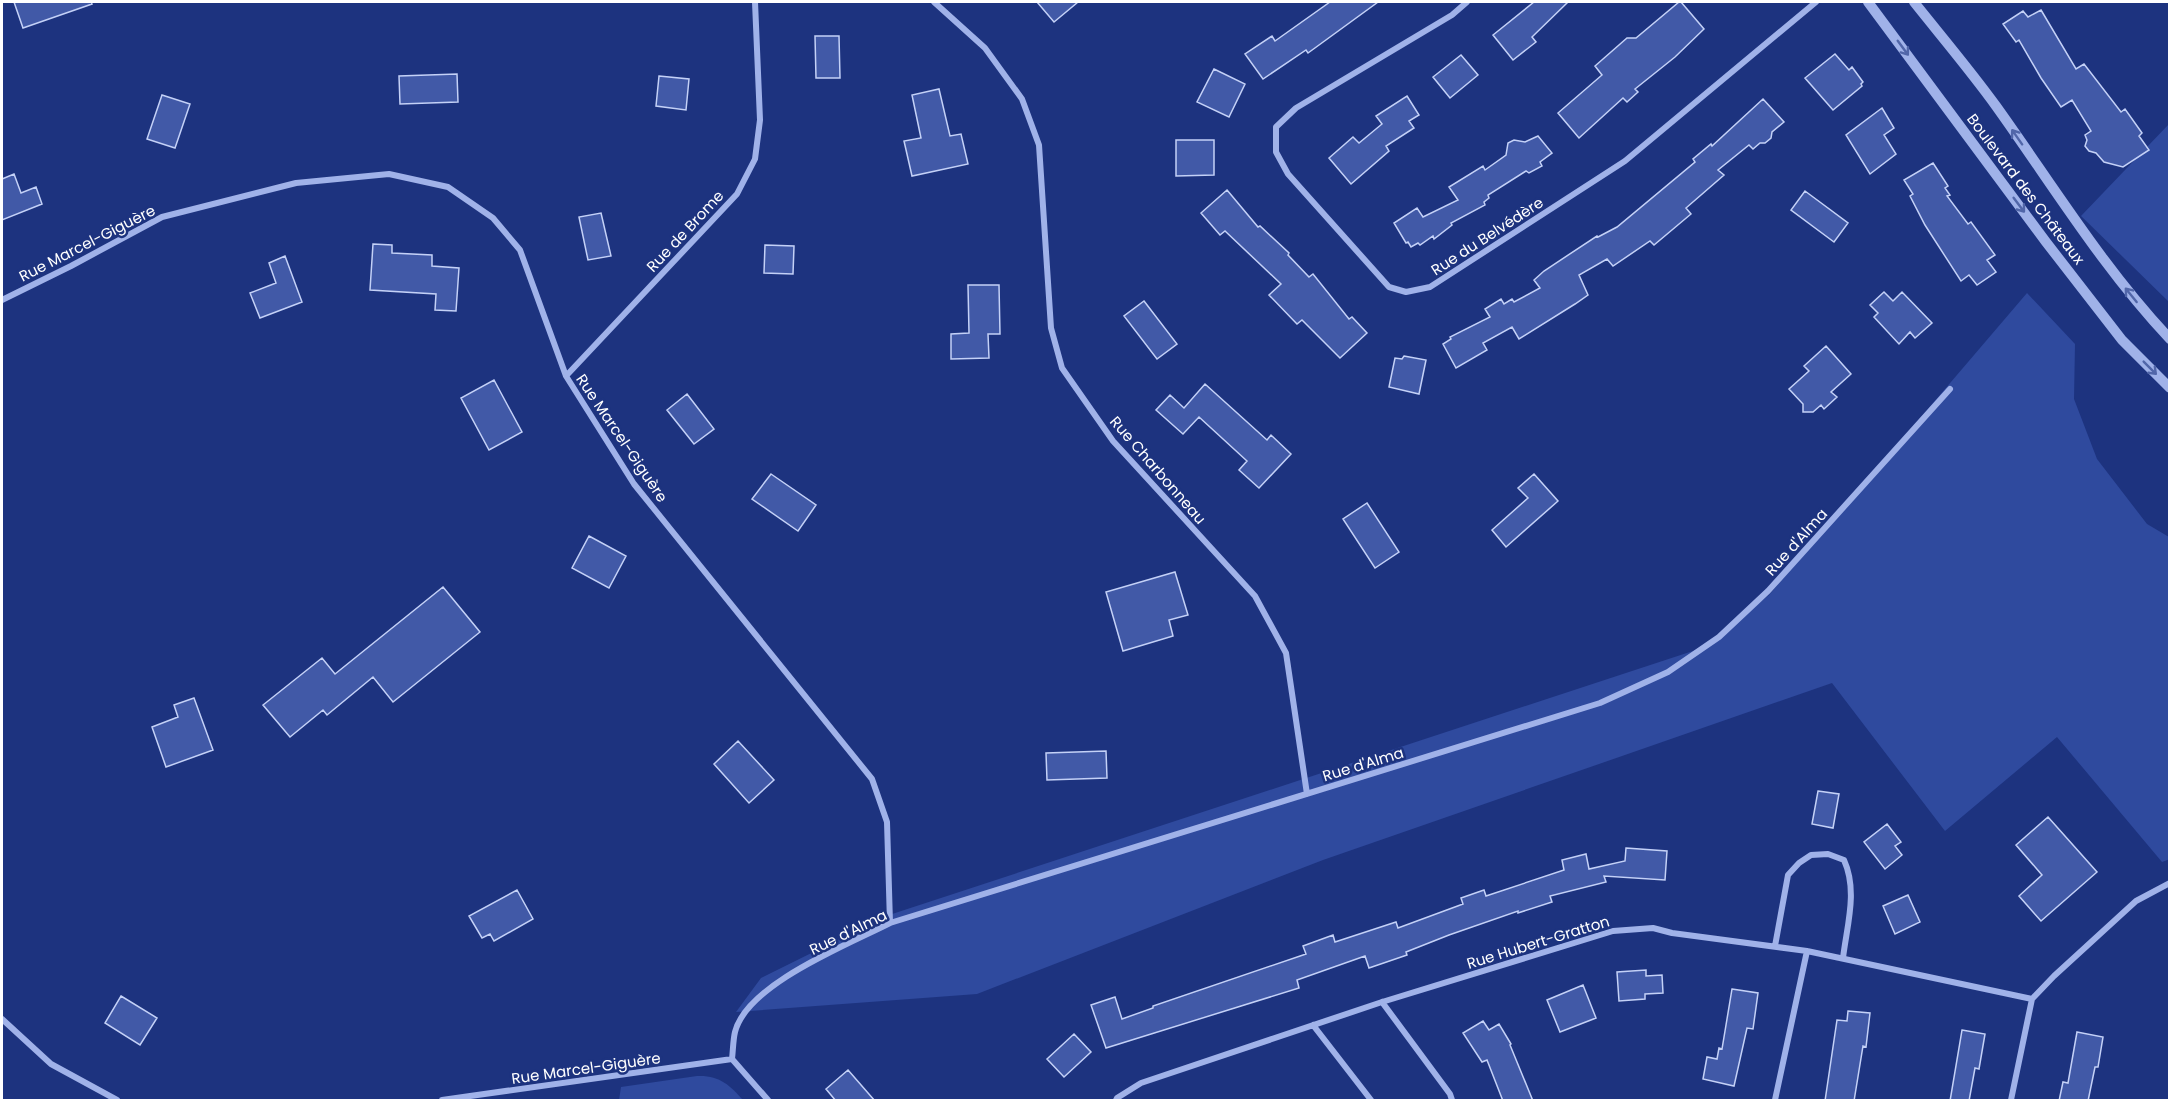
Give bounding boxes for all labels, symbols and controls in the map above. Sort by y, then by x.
one-way arrow [1897,40,1909,56]
street label: Boulevard des Châteaux [1962,109,2090,269]
one-way arrow [2011,129,2023,145]
street label: Rue de Brome [642,186,728,276]
street label: Rue du Belvédère [1427,192,1547,280]
one-way arrow [2013,197,2025,213]
street label: Rue Marcel-Giguère [15,200,159,286]
one-way arrow [2125,287,2138,303]
one-way arrow [2142,360,2157,375]
street label: Rue Marcel-Giguère [571,370,673,506]
street label: Rue Charbonneau [1105,411,1211,529]
street label: Rue d'Alma [1760,504,1832,580]
street label: Rue d'Alma [1320,742,1406,786]
street label: Rue d'Alma [806,904,890,960]
street label: Rue Hubert-Gratton [1464,910,1612,974]
street label: Rue Marcel-Giguère [510,1047,662,1089]

